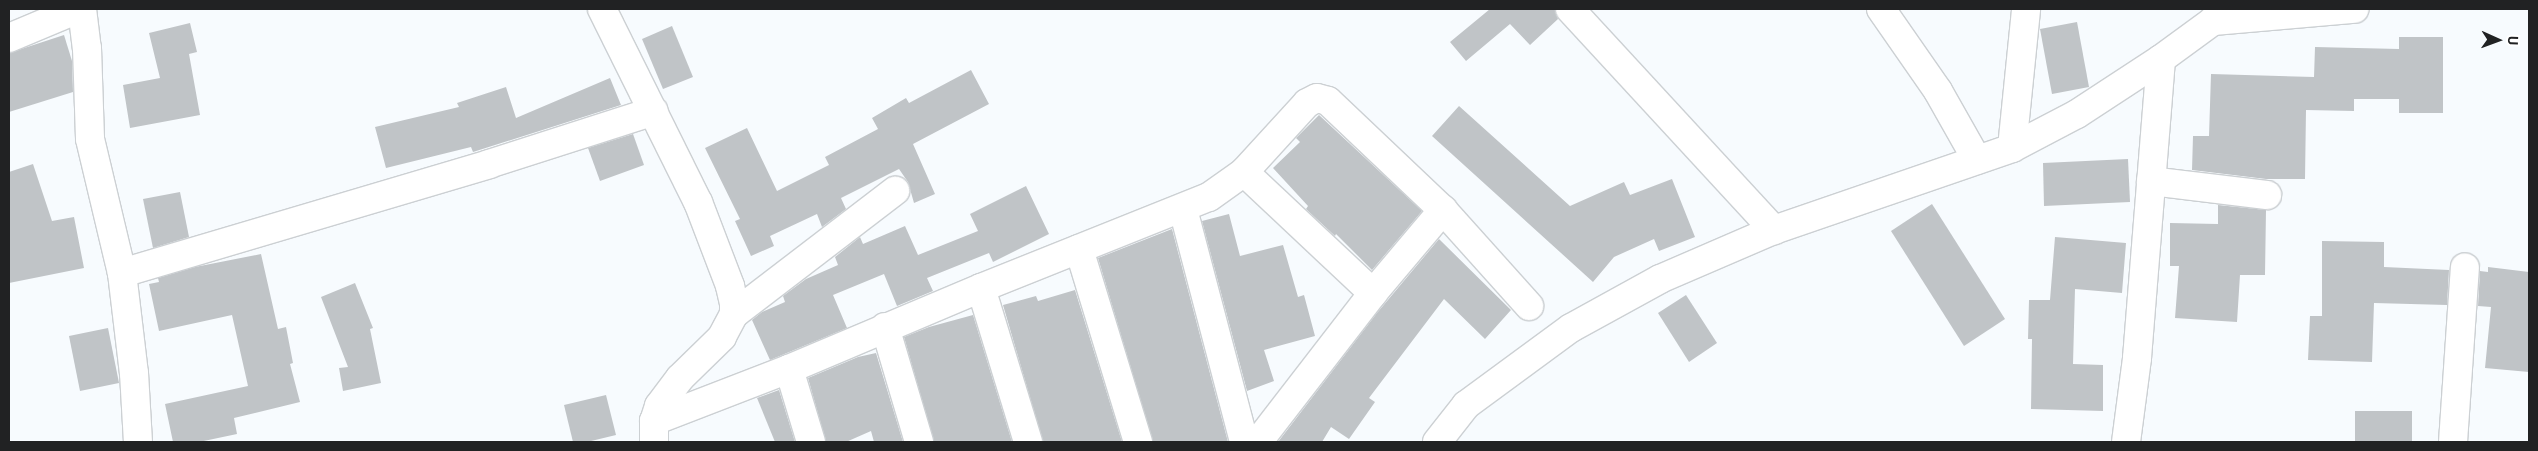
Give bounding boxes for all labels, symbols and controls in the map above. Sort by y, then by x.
north arrow [2473,15,2523,65]
text: U [2505,36,2521,45]

